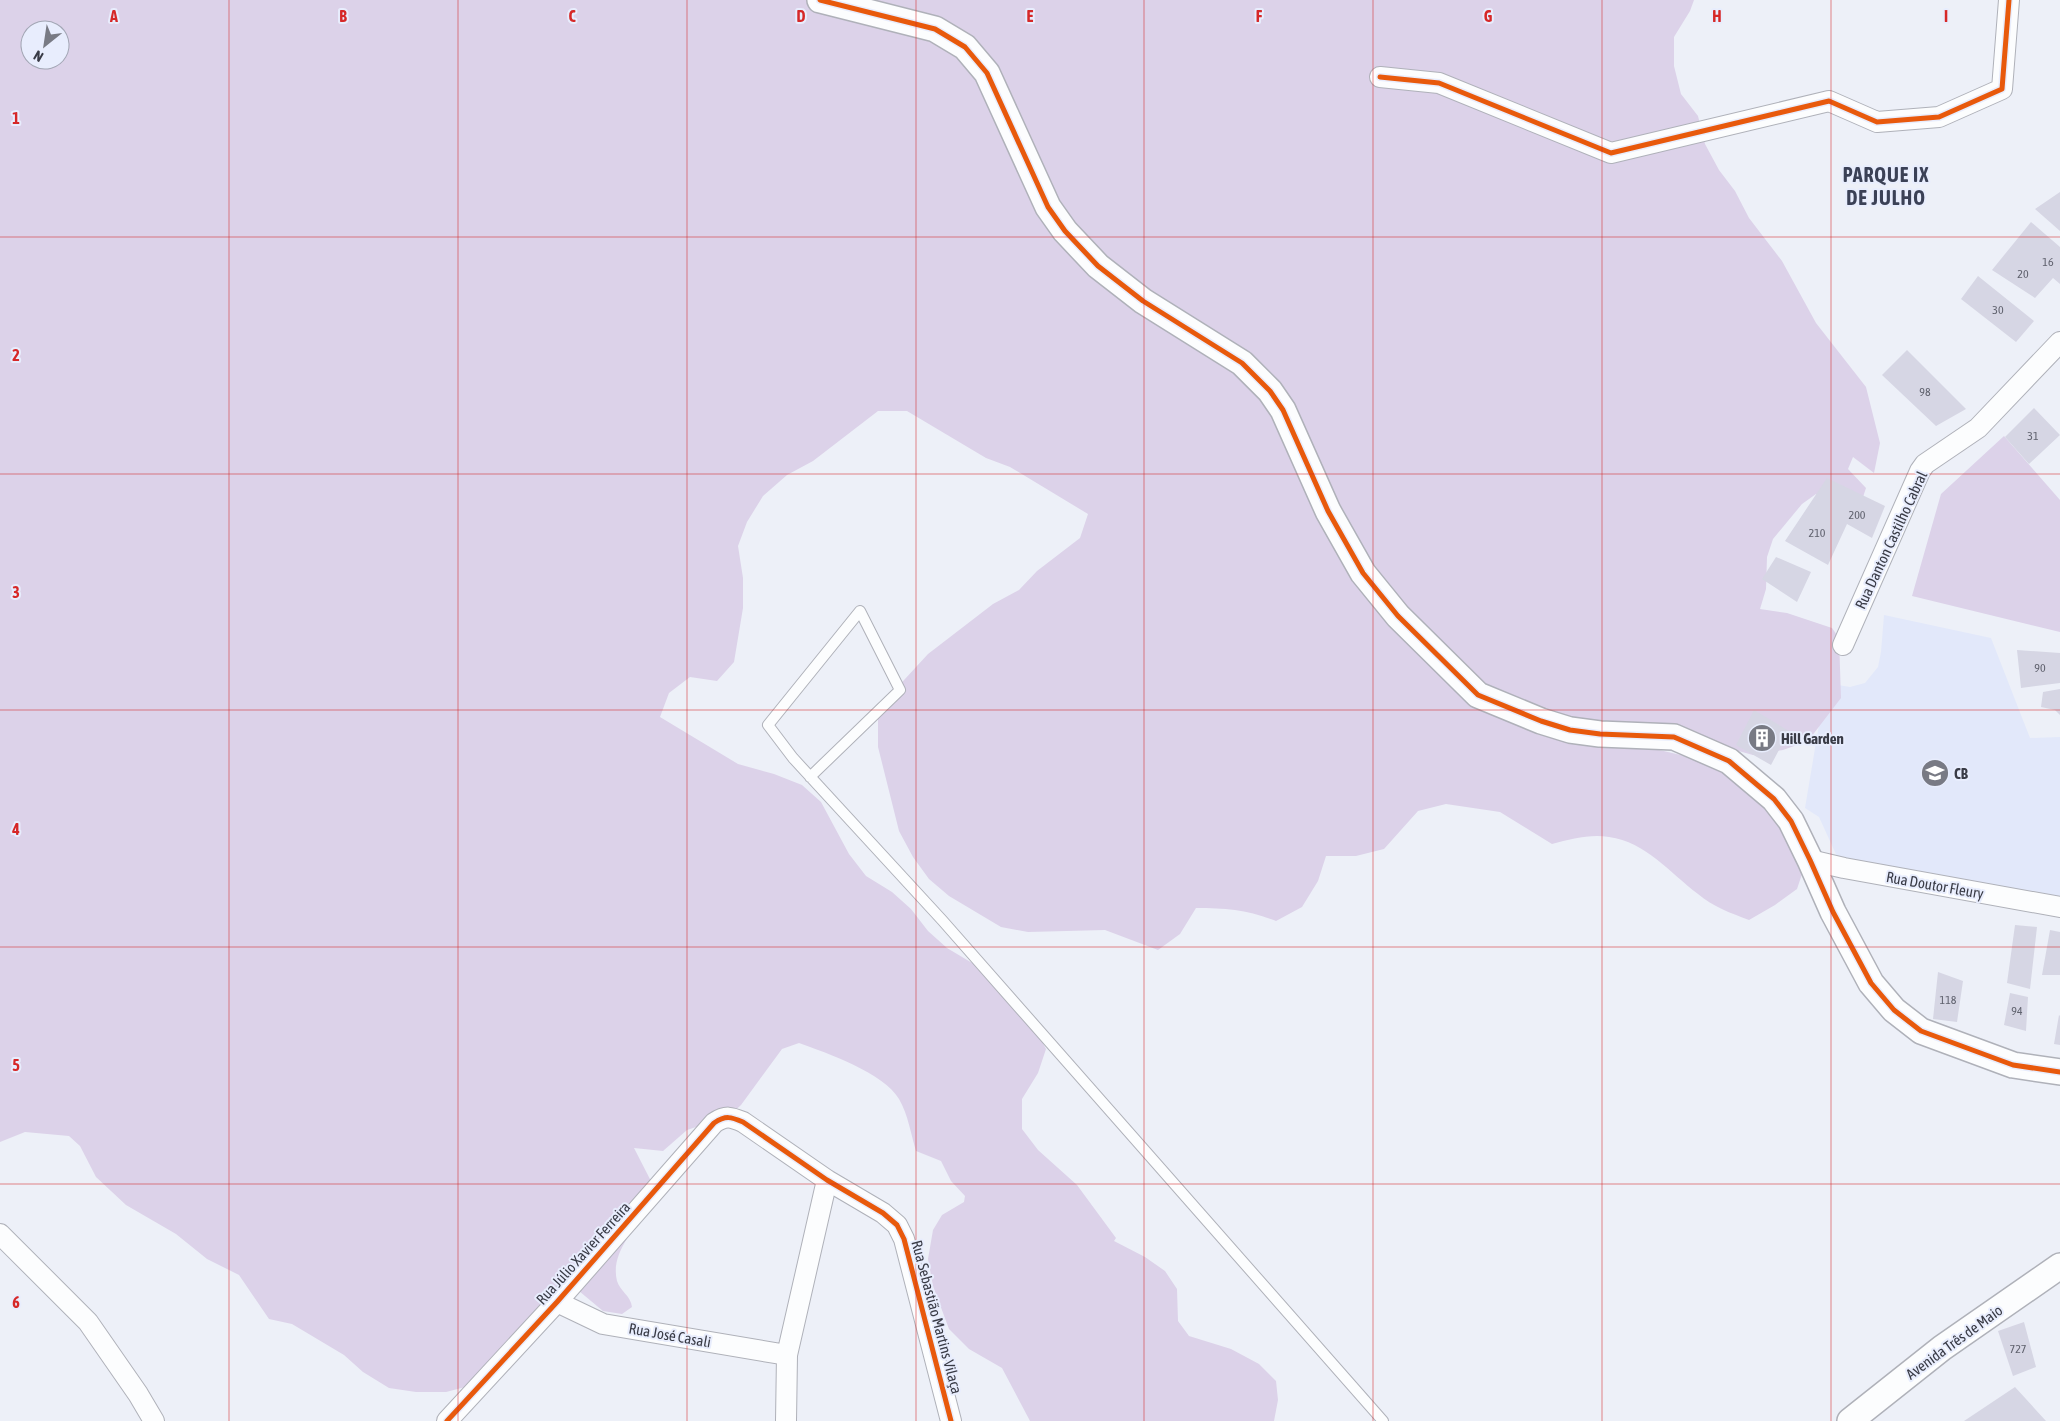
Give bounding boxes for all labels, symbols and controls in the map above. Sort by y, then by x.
text: A [109,7,118,25]
text: B [339,7,347,25]
text: C [568,7,576,25]
text: D [797,7,806,25]
text: E [1027,7,1034,25]
text: F [1256,7,1263,25]
text: G [1484,7,1493,25]
text: H [1712,7,1722,25]
text: I [1944,7,1948,25]
north arrow [20,20,70,70]
text: N [31,47,46,65]
text: 1 [12,109,20,127]
district label: PARQUE IX DE JULHO [1843,163,1929,209]
house number: 16 [2042,255,2054,269]
house number: 20 [2017,267,2029,281]
house number: 30 [1992,303,2004,317]
text: 2 [12,346,20,364]
house number: 98 [1919,385,1931,399]
house number: 31 [2027,429,2039,443]
street label: Rua Danton Castilho Cabral [1852,468,1930,612]
house number: 200 [1849,508,1866,522]
house number: 210 [1809,526,1826,540]
text: 3 [12,583,20,601]
house number: 90 [2034,661,2046,675]
building icon: Hill Garden [1747,723,1777,753]
place label: Hill Garden [1781,730,1844,747]
school or university icon: CB [1920,758,1950,788]
place label: CB [1954,765,1969,782]
text: 4 [11,820,20,838]
street label: Rua Doutor Fleury [1885,868,1985,902]
house number: 118 [1940,993,1957,1007]
house number: 94 [2011,1004,2023,1018]
text: 5 [12,1056,20,1074]
street label: Rua Júlio Xavier Ferreira [533,1198,633,1308]
street label: Rua Sebastião Martins Vilaça [908,1238,966,1396]
text: 6 [12,1293,20,1311]
street label: Avenida Três de Maio [1903,1301,2005,1383]
street label: Rua José Casali [628,1319,712,1351]
house number: 727 [2010,1342,2027,1356]

